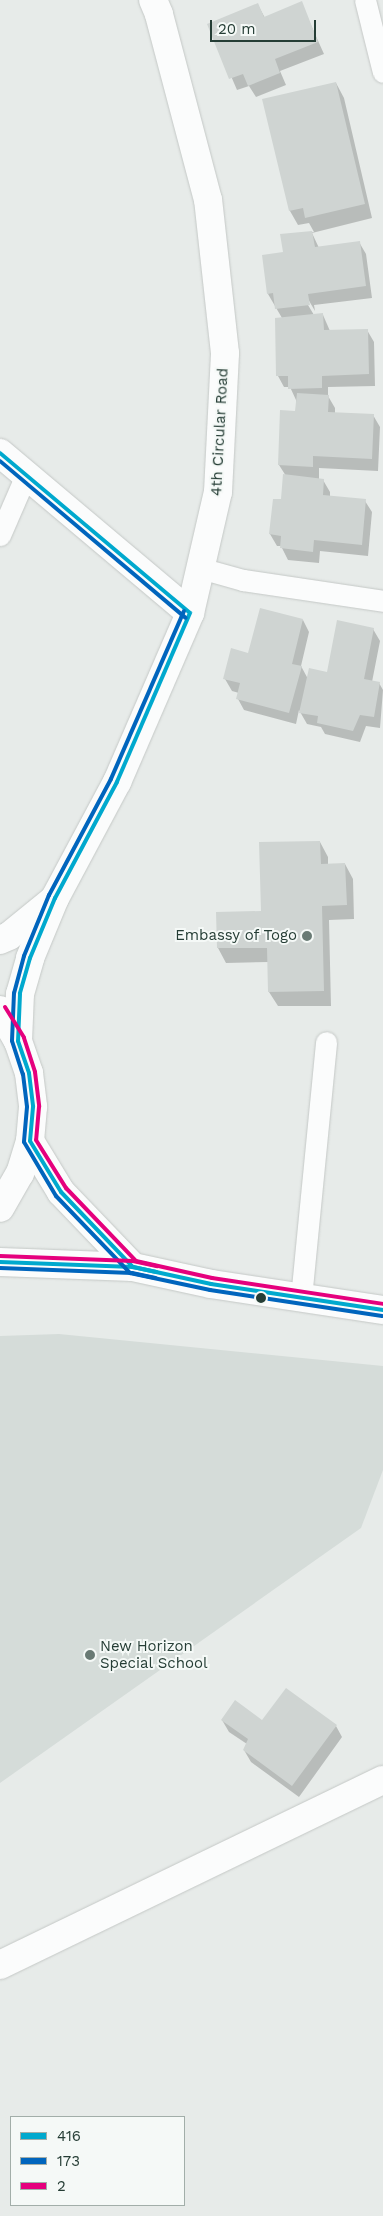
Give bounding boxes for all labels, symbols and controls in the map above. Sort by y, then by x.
scale bar [213,10,319,42]
text: 20 m [218,20,256,38]
street label: 4th Circular Road [208,367,232,497]
place label: Embassy of Togo [174,927,297,945]
marker: Embassy of Togo [301,930,313,942]
unlabelled marker [256,1293,266,1303]
place label: New Horizon Special School [100,1637,208,1672]
marker: New Horizon Special School [84,1649,96,1661]
legend [10,2116,185,2206]
text: 416 [57,2127,81,2145]
text: 173 [57,2152,80,2170]
text: 2 [57,2177,66,2195]

